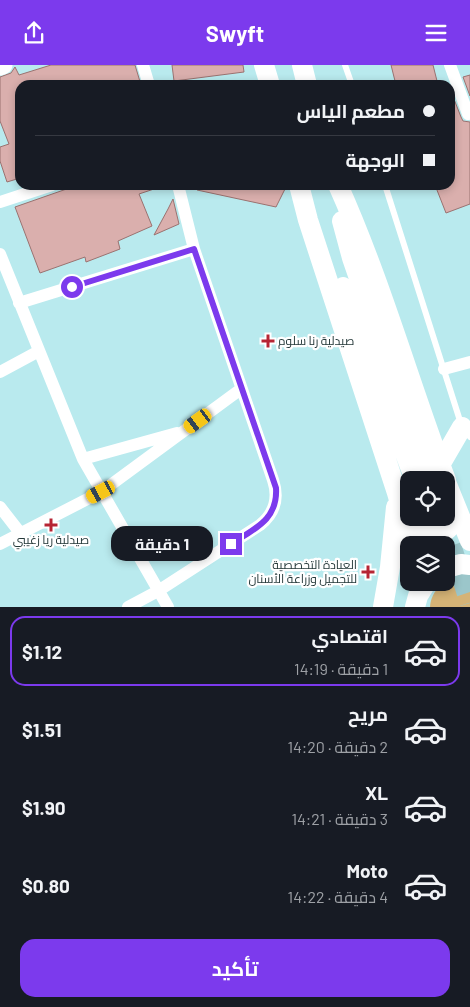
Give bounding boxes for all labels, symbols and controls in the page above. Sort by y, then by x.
icon: share [20,19,48,47]
icon: menu [422,19,450,47]
text: Swyft [206,20,264,46]
text: مطعم الياس [297,99,405,122]
text: الوجهة [345,148,405,171]
route start [61,276,83,298]
place label: صيدلية رنا سلوم [278,333,354,349]
marker: صيدلية رنا سلوم [262,335,274,347]
car [181,406,214,436]
map controls [400,471,455,591]
button: locate [400,471,455,526]
car [84,478,117,506]
marker: صيدلية ريا زغيبي [45,519,57,531]
callout: 1 دقيقة [111,527,214,561]
place label: صيدلية ريا زغيبي [13,532,89,550]
route end [220,533,242,555]
text: 1 دقيقة [135,534,189,553]
button: layers [400,536,455,591]
place label: العيادة التخصصية للتجميل وزراعة الأسنان [248,557,357,586]
marker: العيادة التخصصية للتجميل وزراعة الأسنان [361,565,375,579]
text: اقتصادي [312,624,388,647]
icon: car [403,629,448,674]
text: $1.12 [22,640,62,663]
text: 1 دقيقة · 14:19 [294,659,388,678]
text: مريح [348,702,388,725]
icon: car [403,707,448,752]
text: $1.51 [22,718,61,741]
text: 2 دقيقة · 14:20 [287,737,388,756]
text: XL [365,781,388,804]
icon: car [403,785,448,830]
text: $1.90 [22,796,66,819]
text: 3 دقيقة · 14:21 [291,809,388,828]
text: Moto [346,859,388,882]
icon: car [403,863,448,908]
text: $0.80 [22,874,70,897]
text: 4 دقيقة · 14:22 [288,887,388,906]
button: تأكيد [20,939,450,997]

